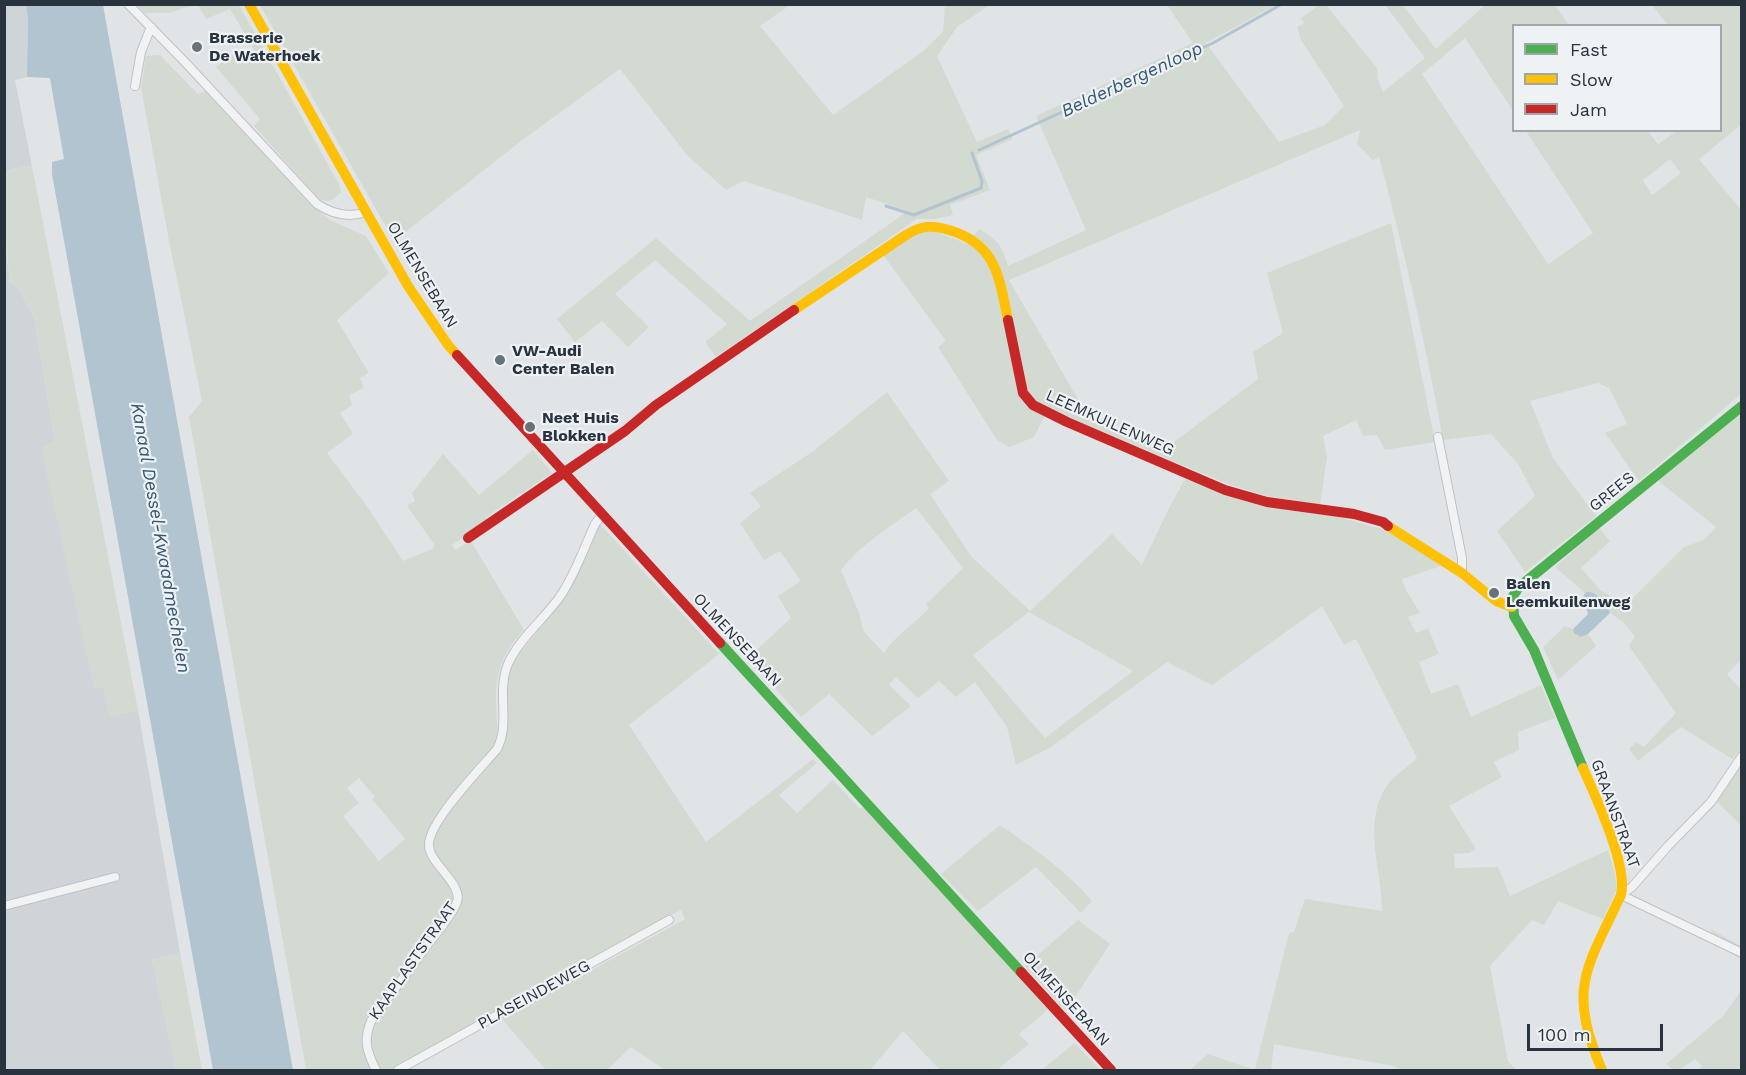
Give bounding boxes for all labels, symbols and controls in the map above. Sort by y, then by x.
legend [1512,24,1722,132]
place label: Brasserie De Waterhoek [209,28,320,66]
water label: Belderbergenloop [1058,38,1206,122]
text: Fast [1570,39,1607,60]
marker: Brasserie De Waterhoek [190,40,204,54]
text: Slow [1570,69,1613,90]
text: Jam [1570,99,1607,120]
street label: OLMENSEBAAN [383,218,461,332]
place label: VW-Audi Center Balen [512,341,614,379]
marker: VW-Audi Center Balen [493,353,507,367]
street label: LEEMKUILENWEG [1043,386,1177,460]
water label: Kanaal Dessel-Kwaadmechelen [126,401,194,675]
place label: Neet Huis Blokken [542,408,619,446]
marker: Neet Huis Blokken [523,420,537,434]
street label: GREES [1585,468,1639,516]
place label: Balen Leemkuilenweg [1506,574,1630,612]
marker: Balen Leemkuilenweg [1487,586,1501,600]
street label: OLMENSEBAAN [689,589,785,691]
street label: GRAANSTRAAT [1586,757,1644,871]
street label: KAAPLASTSTRAAT [365,898,461,1024]
street label: OLMENSEBAAN [1018,948,1114,1050]
street label: PLASEINDEWEG [475,956,593,1034]
scale bar [1530,1012,1666,1050]
text: 100 m [1538,1024,1591,1045]

